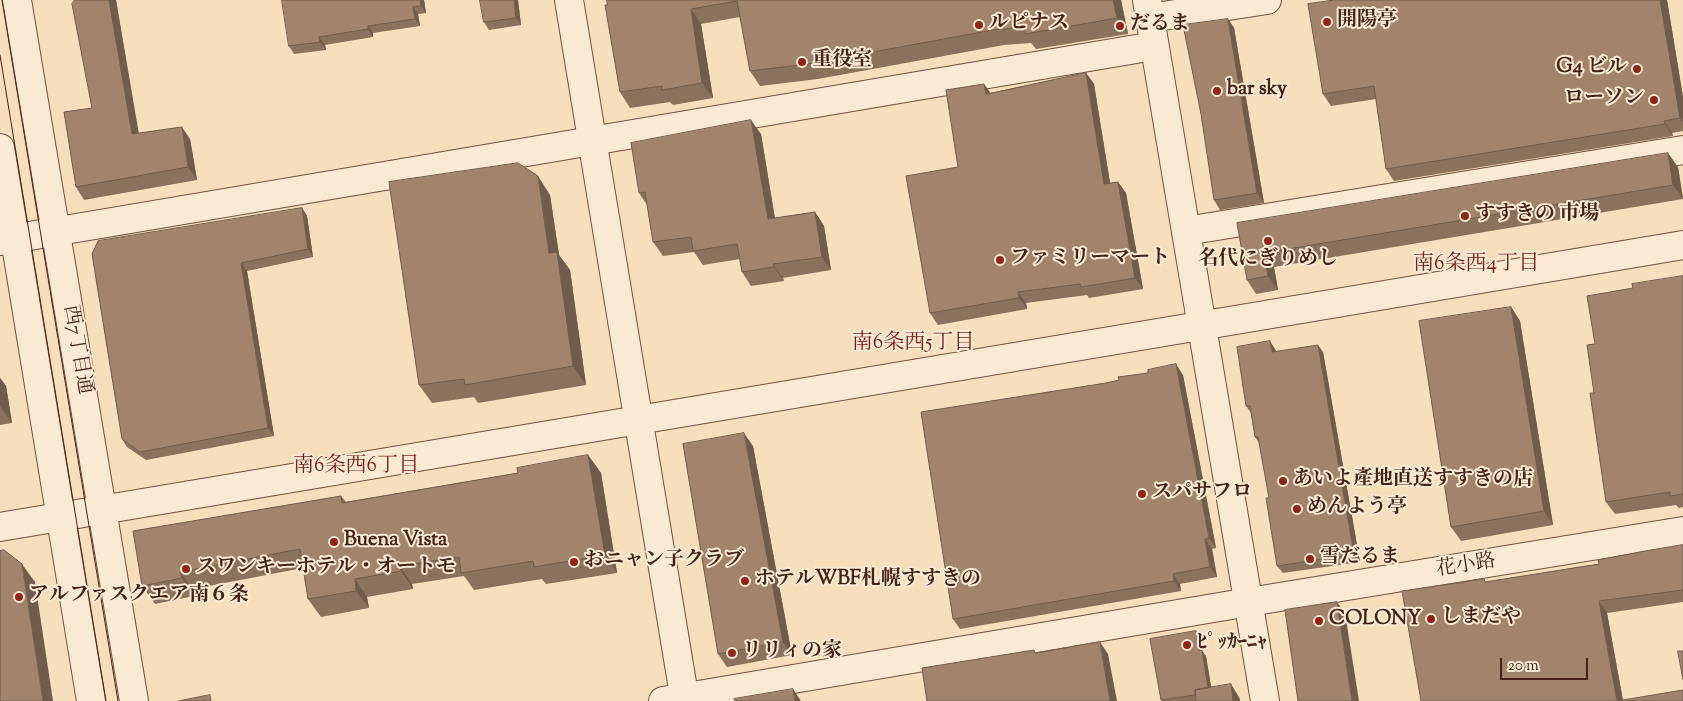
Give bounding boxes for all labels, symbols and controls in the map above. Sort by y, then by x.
place label: 開陽亭 [1337,10,1397,34]
place label: ルピナス [989,13,1069,37]
place label: だるま [1130,14,1190,38]
marker: 開陽亭 [1321,16,1333,28]
marker: ルピナス [973,19,985,31]
marker: だるま [1114,20,1126,32]
place label: 重役室 [812,50,872,74]
marker: 重役室 [796,56,808,68]
place label: G4 ビル [1556,57,1627,81]
marker: G4 ビル [1631,63,1643,75]
place label: bar sky [1227,79,1287,103]
marker: bar sky [1211,85,1223,97]
place label: ローソン [1564,88,1644,112]
marker: ローソン [1648,94,1660,106]
place label: すすきの 市場 [1475,204,1599,228]
marker: すすきの 市場 [1459,210,1471,222]
marker: 名代にぎりめし [1262,235,1274,247]
place label: ファミリーマート [1010,248,1170,272]
place label: 名代にぎりめし [1198,249,1338,273]
district label: 南6条西4丁目 [1413,252,1539,278]
marker: ファミリーマート [994,254,1006,266]
street label: 西7丁目通 [56,304,96,396]
district label: 南6条西5丁目 [852,331,974,357]
district label: 南6条西6丁目 [293,454,419,480]
place label: あいよ產地直送すすきの店 [1293,469,1533,493]
marker: あいよ產地直送すすきの店 [1277,475,1289,487]
place label: スパサフロ [1152,482,1252,506]
marker: スパサフロ [1136,488,1148,500]
place label: めんよう亭 [1307,497,1407,521]
marker: めんよう亭 [1291,503,1303,515]
place label: Buena Vista [344,530,447,554]
marker: Buena Vista [328,536,340,548]
place label: 雪だるま [1320,547,1400,571]
place label: おニャン子クラブ [584,550,744,574]
street label: 花小路 [1434,550,1498,584]
marker: 雪だるま [1304,553,1316,565]
marker: おニャン子クラブ [568,556,580,568]
place label: スワンキーホテル・オートモ [196,557,456,581]
marker: スワンキーホテル・オートモ [180,563,192,575]
place label: ホテルWBF札幌すすきの [755,569,981,593]
marker: ホテルWBF札幌すすきの [739,575,751,587]
place label: アルファスクエア南６条 [29,585,249,609]
marker: アルファスクエア南６条 [13,591,25,603]
place label: しまだや [1441,607,1521,631]
place label: COLONY [1329,609,1421,633]
marker: しまだや [1425,613,1437,625]
marker: COLONY [1313,615,1325,627]
place label: ﾋﾟｯｶｰﾆｬ [1197,633,1267,657]
marker: ﾋﾟｯｶｰﾆｬ [1181,639,1193,651]
place label: リリィの家 [742,641,842,665]
marker: リリィの家 [726,647,738,659]
scale bar [1503,648,1590,680]
text: 20 m [1508,656,1539,677]

